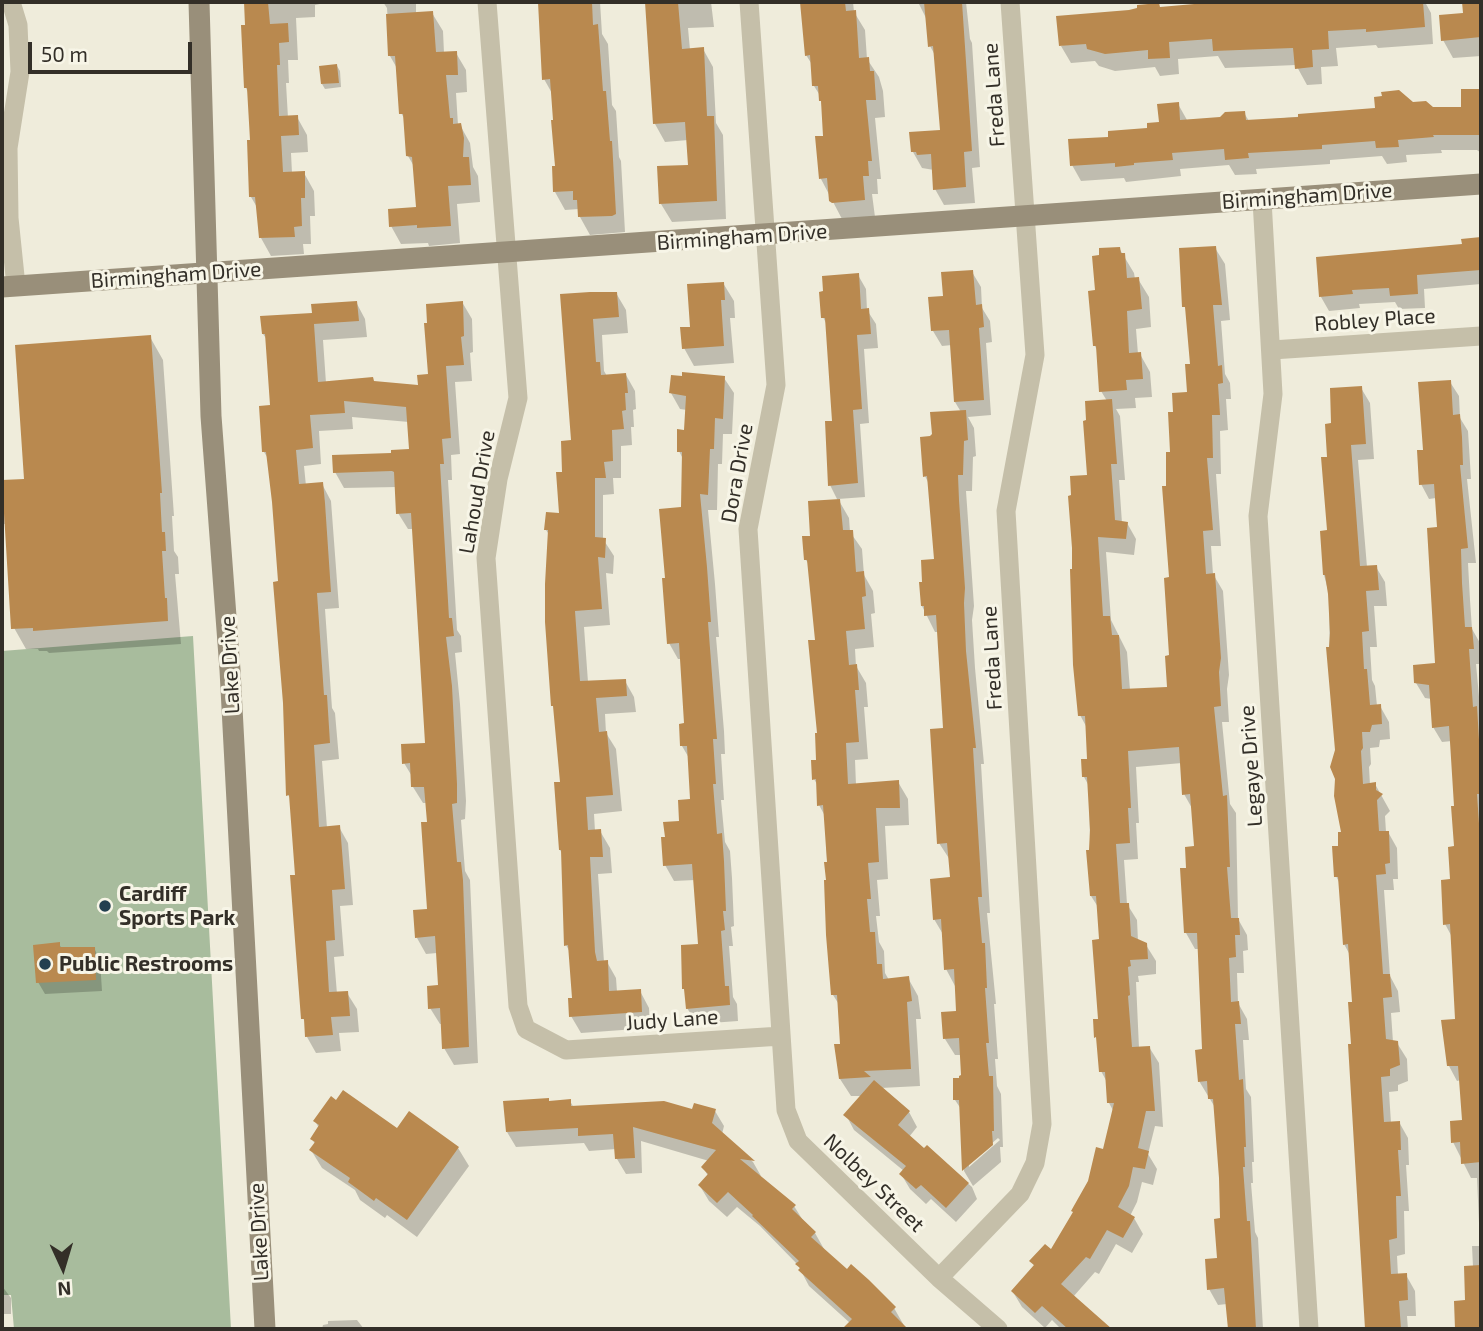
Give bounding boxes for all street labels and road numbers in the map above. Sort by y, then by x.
street label: Freda Lane [978,42,1010,148]
street label: Birmingham Drive [1221,177,1393,215]
street label: Birmingham Drive [656,218,828,256]
street label: Birmingham Drive [90,256,262,294]
street label: Robley Place [1313,303,1437,337]
street label: Dora Drive [716,421,758,525]
street label: Lahoud Drive [454,428,500,556]
street label: Freda Lane [977,605,1007,711]
street label: Lake Drive [215,615,245,715]
street label: Legaye Drive [1234,704,1268,828]
street label: Judy Lane [625,1004,719,1036]
street label: Nolbey Street [818,1129,930,1237]
street label: Lake Drive [244,1182,274,1282]

